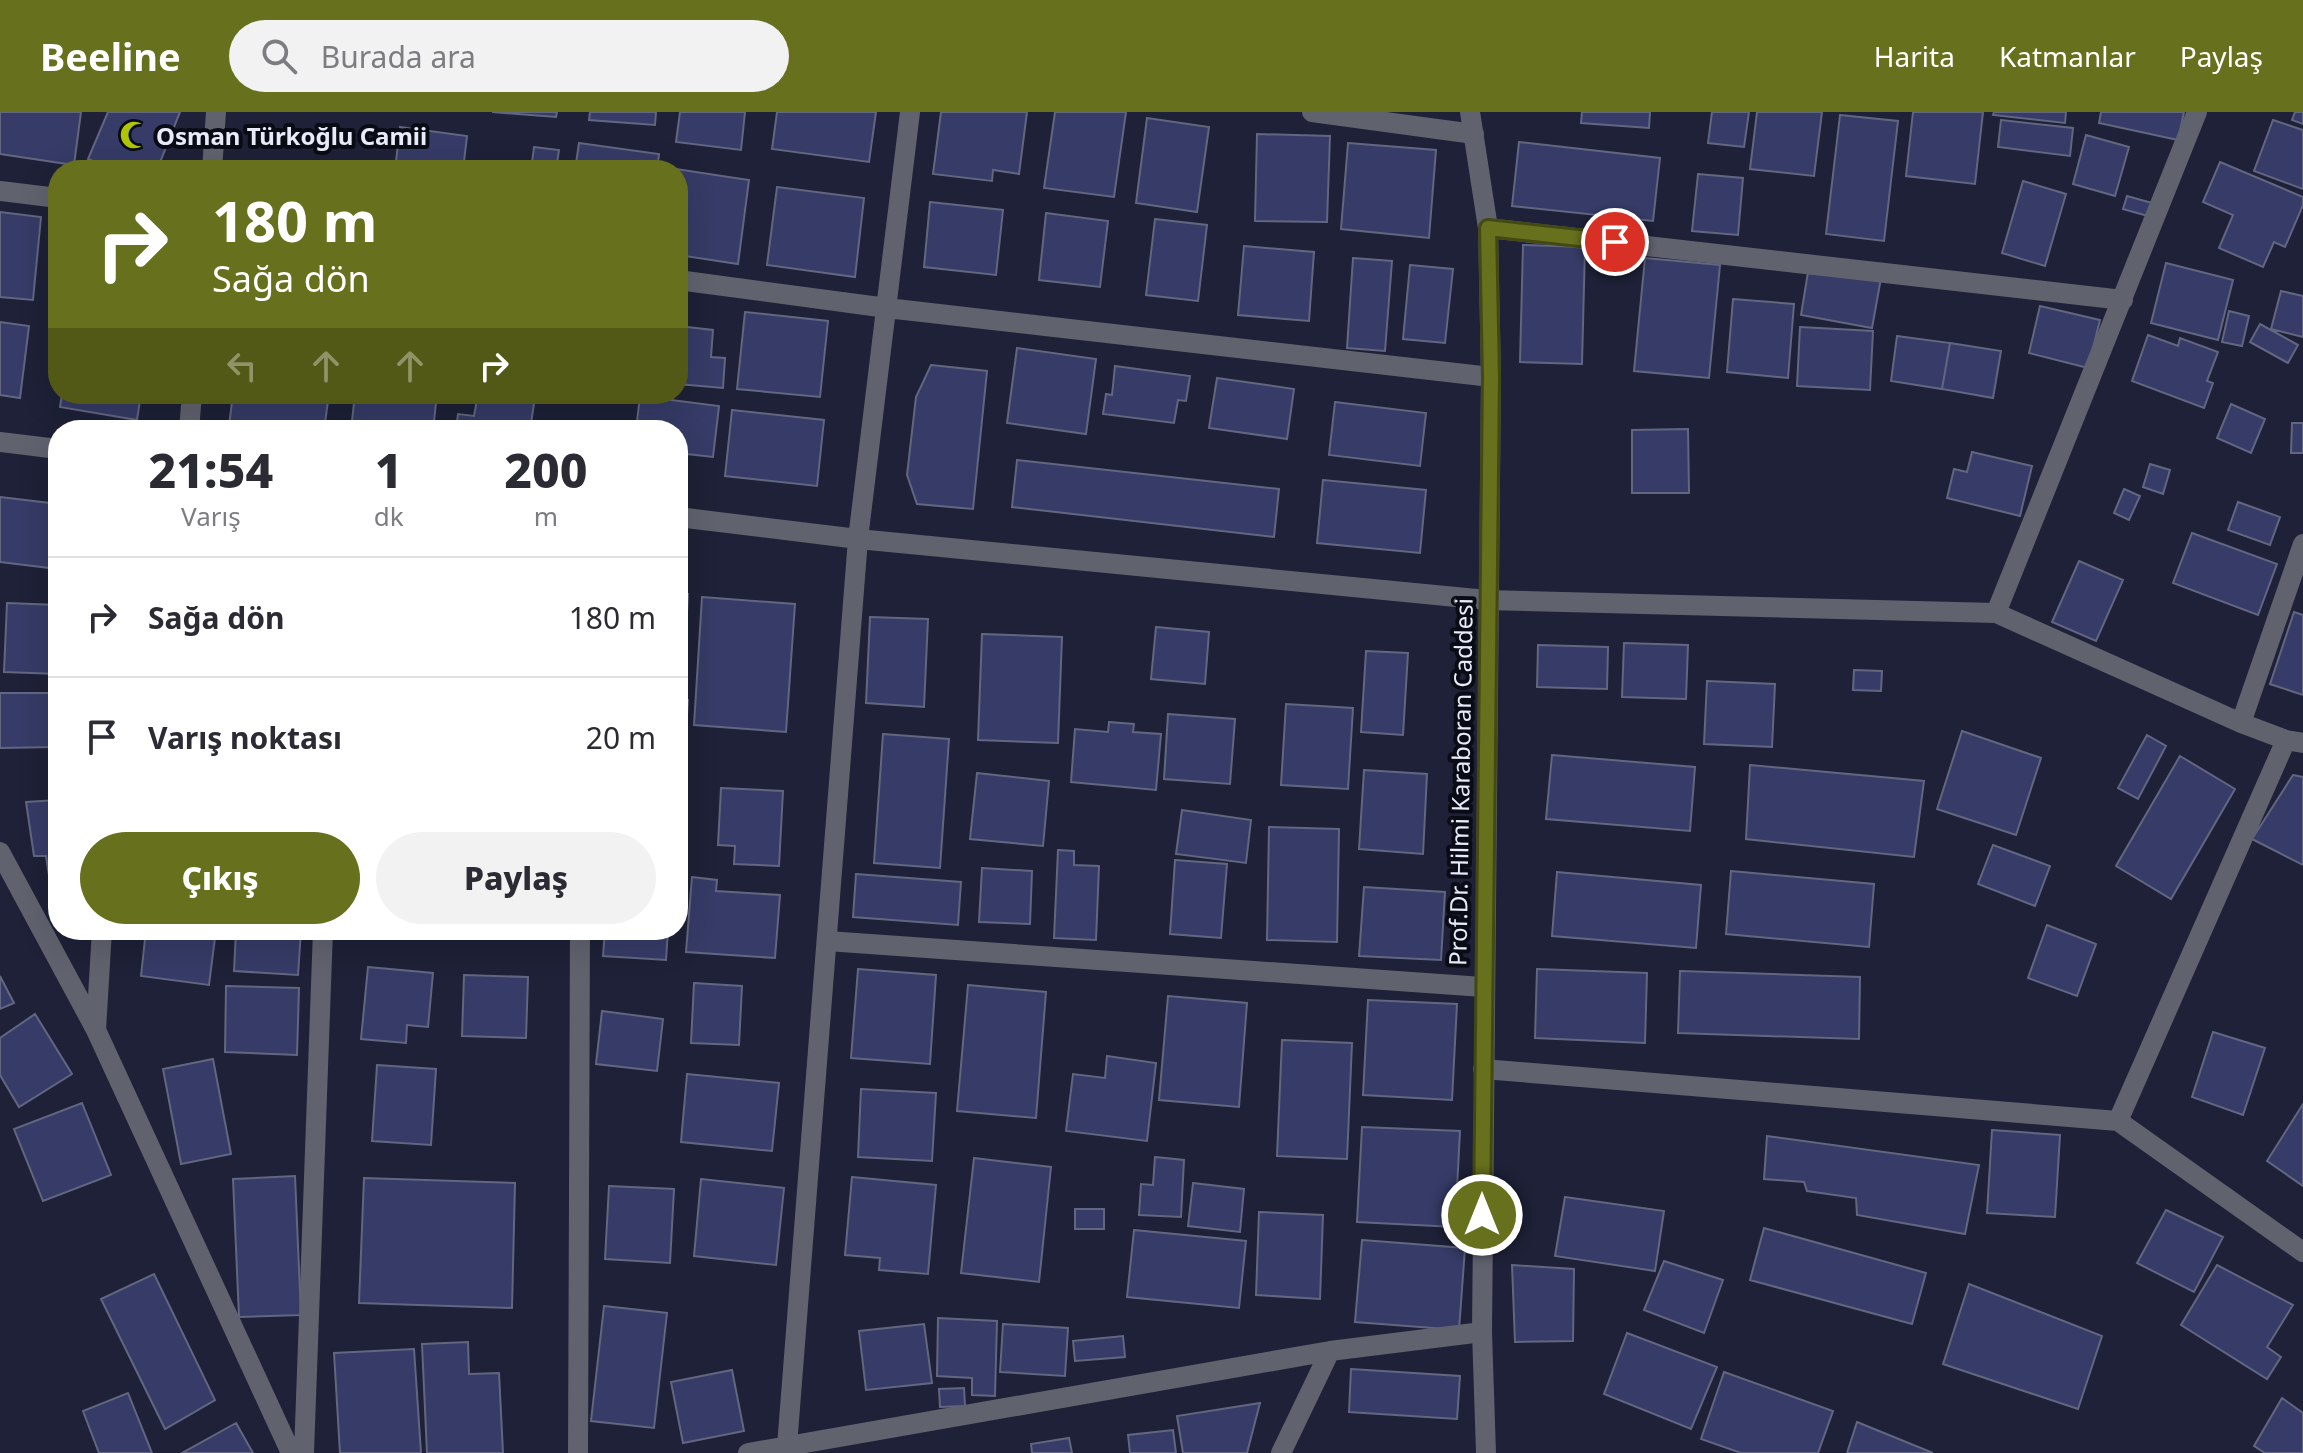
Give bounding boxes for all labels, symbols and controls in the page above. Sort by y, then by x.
search box [229,20,789,92]
text: Beeline [40,30,181,82]
icon: search [257,34,301,78]
text: Burada ara [321,36,476,77]
text: Harita [1874,37,1955,75]
text: Katmanlar [1999,37,2136,75]
text: Paylaş [2180,37,2263,75]
place label: Osman Türkoğlu Camii [156,119,427,152]
mosque icon: Osman Türkoğlu Camii [119,120,149,150]
text: 180 m [212,182,377,258]
icon: right [80,192,184,296]
pin [1581,208,1649,276]
icon: arrive [1593,220,1637,264]
text: Sağa dön [212,254,370,303]
icon: left [220,344,264,388]
icon: ahead [304,344,348,388]
icon: ahead [388,344,432,388]
icon: right [472,344,516,388]
text: 21:54 [149,437,273,502]
text: 1 [375,437,403,502]
text: 200 [504,437,587,502]
text: Varış [181,498,241,534]
text: dk [374,498,404,534]
text: m [534,498,558,534]
icon: right [80,595,124,639]
text: Sağa dön [148,597,284,638]
text: 180 m [569,597,656,638]
street label: Prof.Dr. Hilmi Karaboran Caddesi [1440,598,1480,966]
icon: arrive [80,715,124,759]
text: Varış noktası [148,717,342,758]
text: 20 m [586,717,656,758]
button: Çıkış [80,832,360,924]
button: Paylaş [376,832,656,924]
position arrow [1440,1173,1524,1257]

